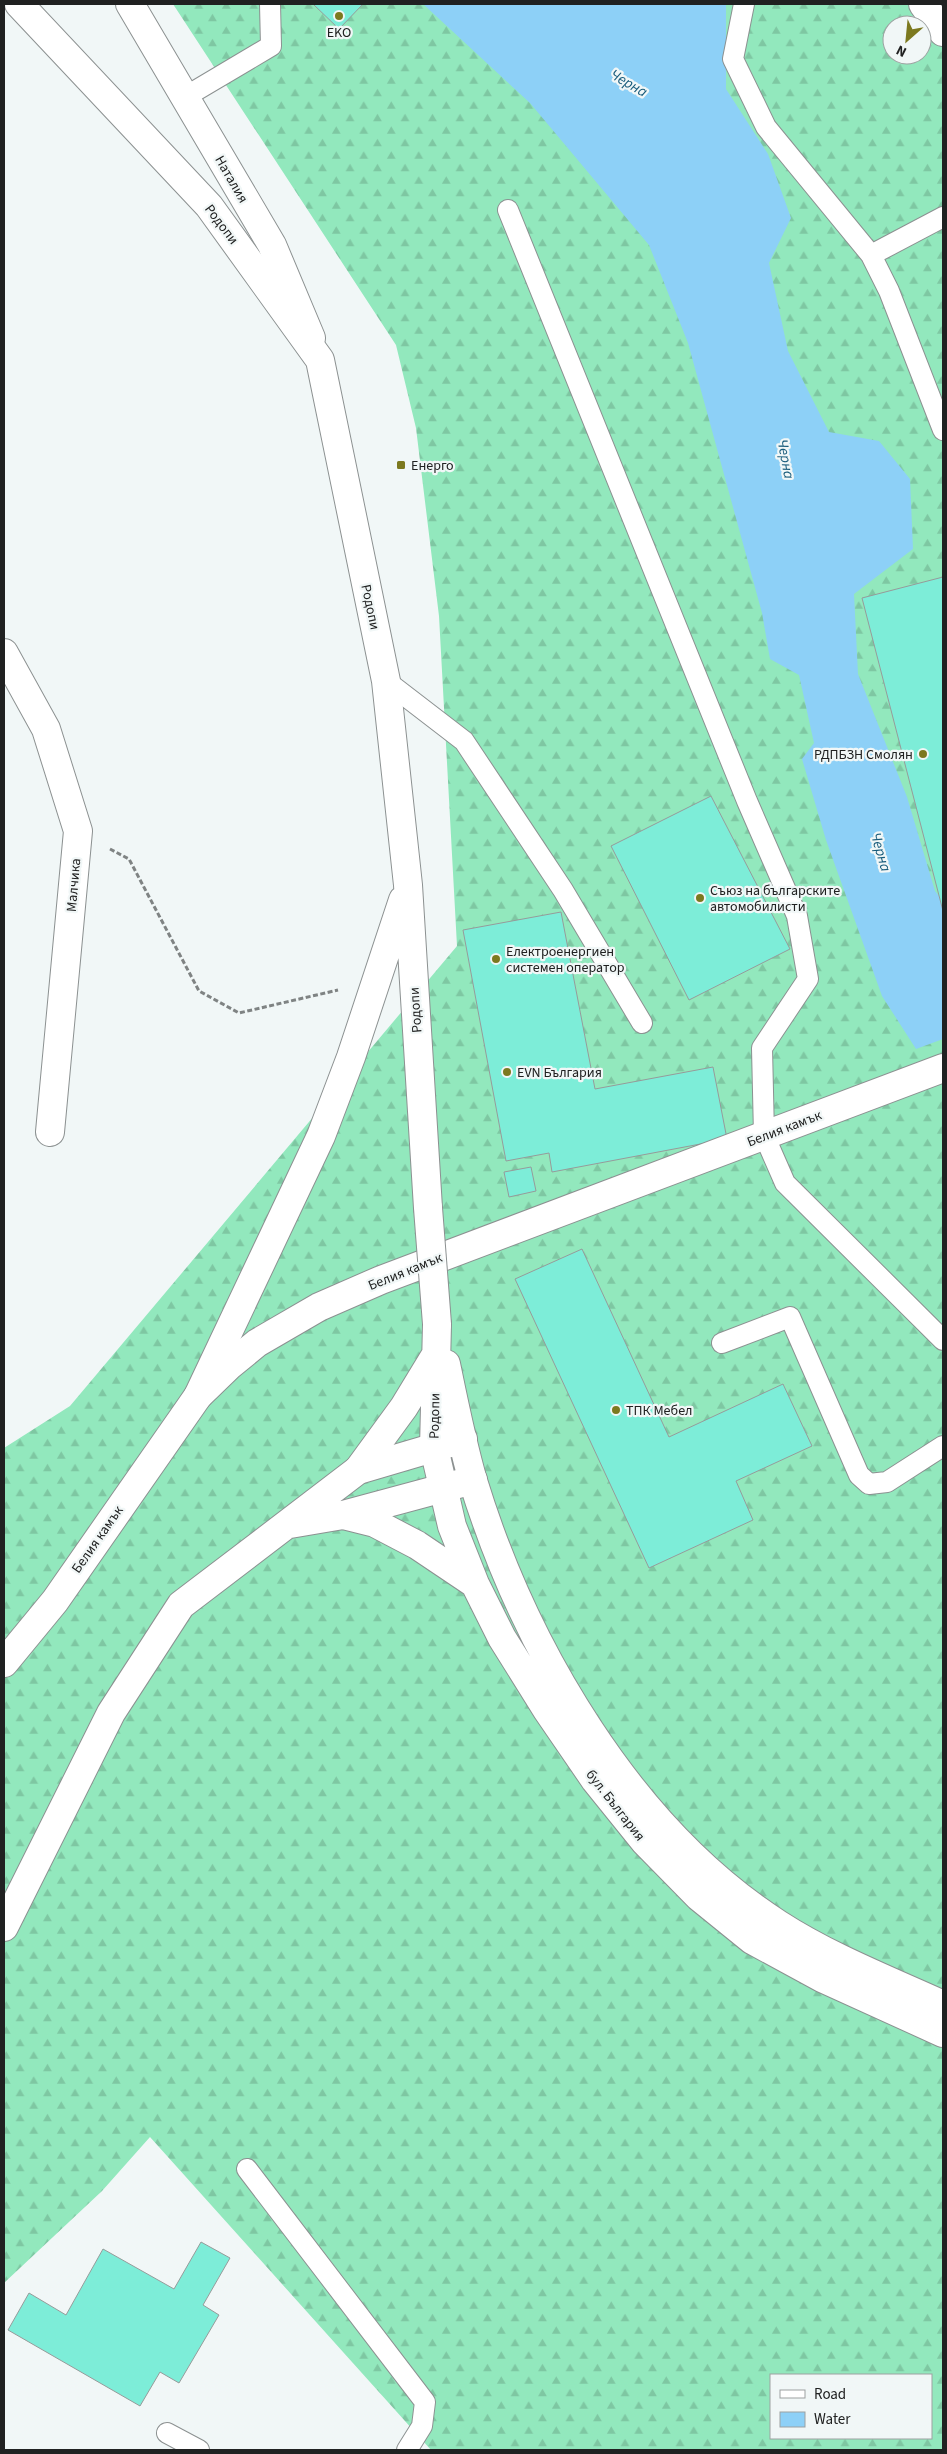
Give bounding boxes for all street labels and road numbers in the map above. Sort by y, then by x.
street label: Наталия [210,152,253,207]
street label: Родопи [199,200,243,249]
street label: Родопи [355,583,385,632]
street label: Малчика [62,858,86,913]
street label: Родопи [404,986,428,1034]
street label: Белия камък [744,1106,825,1152]
street label: Белия камък [365,1248,446,1296]
street label: Родопи [425,1393,445,1439]
street label: Белия камък [67,1502,129,1577]
street label: бул. България [581,1766,650,1846]

